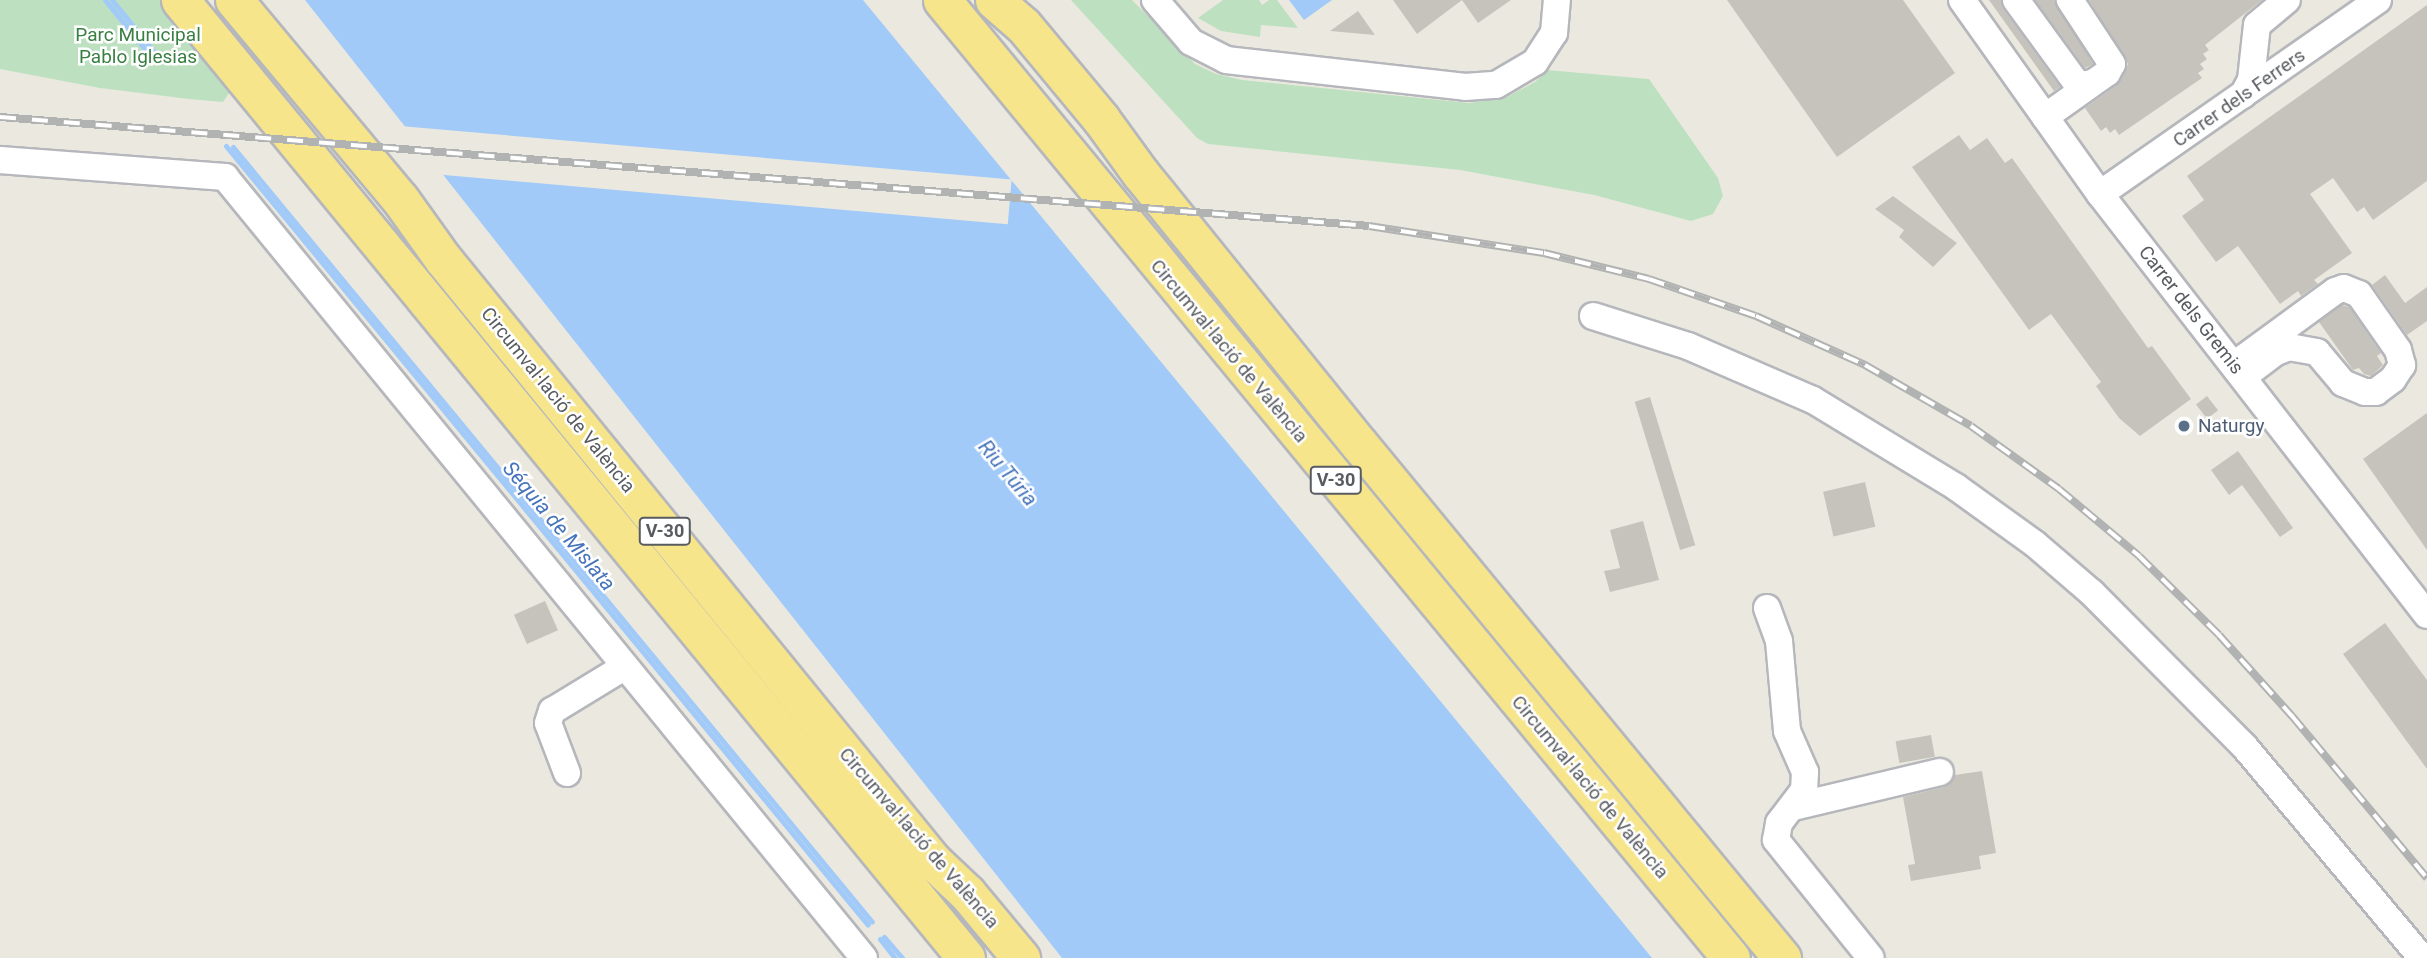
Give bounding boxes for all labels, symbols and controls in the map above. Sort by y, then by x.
park label: Parc Municipal Pablo Iglesias [75,24,201,68]
street label: Carrer dels Ferrers [2169,44,2309,152]
street label: Carrer dels Gremis [2134,241,2248,379]
street label: Circumval·lació de València [1146,255,1312,447]
street label: Circumval·lació de València [476,303,640,497]
place label: Naturgy [2198,415,2264,437]
marker: Naturgy [2176,418,2192,434]
water label: Riu Túria [973,435,1043,511]
water label: Séquia de Mislata [497,456,621,596]
road number: V-30 [1310,466,1362,494]
road number: V-30 [639,516,691,546]
street label: Circumval·lació de València [1507,691,1673,883]
street label: Circumval·lació de València [834,743,1004,933]

